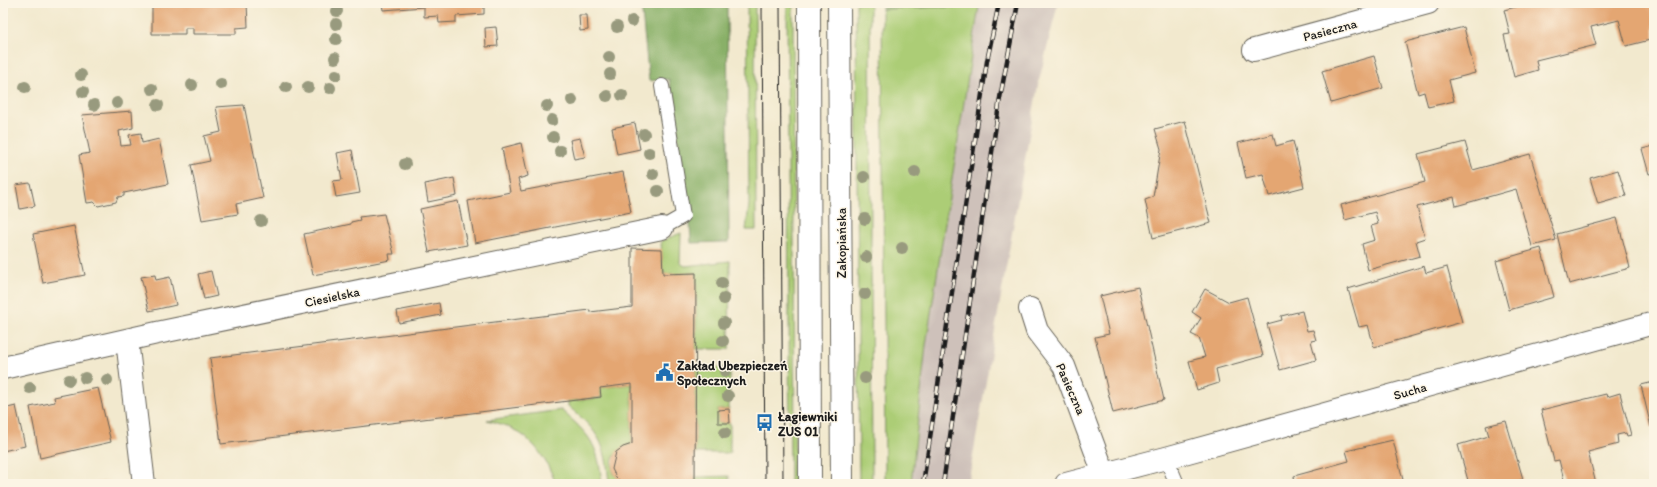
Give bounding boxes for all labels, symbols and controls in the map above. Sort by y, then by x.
street label: Pasieczna [1301,16,1359,44]
street label: Zakopiańska [834,207,849,278]
street label: Ciesielska [303,284,361,310]
place label: Zakład Ubezpieczeń Społecznych [677,358,788,389]
street label: Pasieczna [1053,361,1089,417]
public building icon: Zakład Ubezpieczeń Społecznych [654,362,674,382]
street label: Sucha [1392,379,1429,403]
place label: Łagiewniki ZUS 01 [777,409,837,439]
bus stop icon: Łagiewniki ZUS 01 [755,413,775,433]

